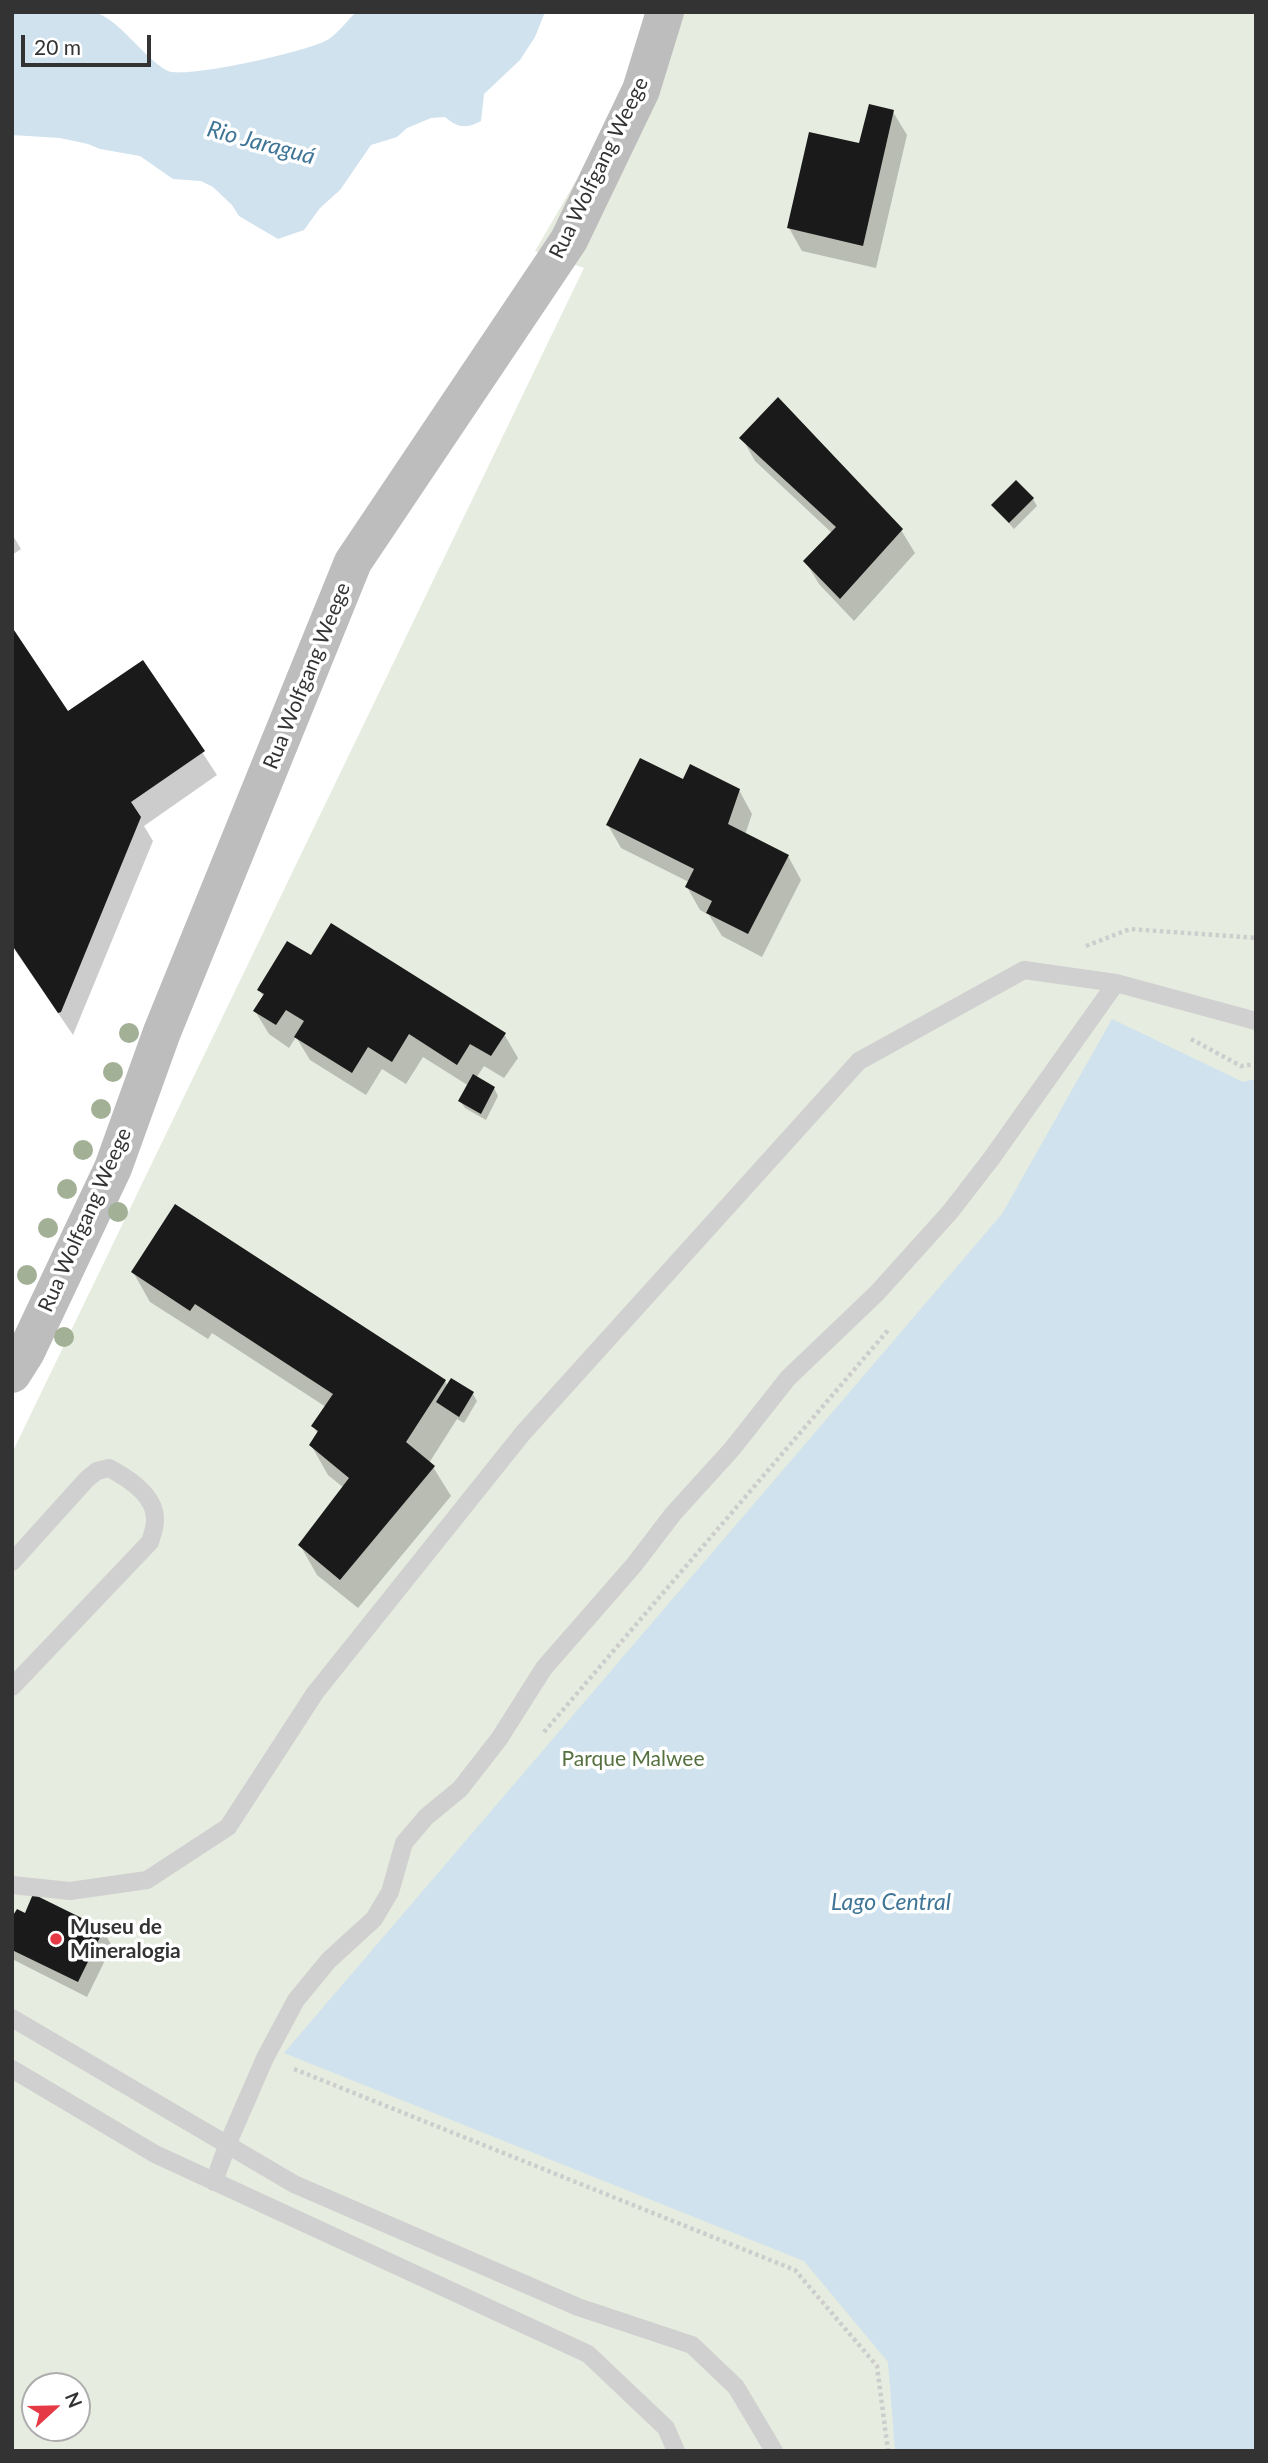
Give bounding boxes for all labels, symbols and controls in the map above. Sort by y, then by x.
scale bar [24,21,154,65]
text: 20 m [34,34,81,59]
street label: Rua Wolfgang Weege [544,73,654,263]
water label: Rio Jaraguá [204,115,318,171]
street label: Rua Wolfgang Weege [258,579,356,773]
street label: Rua Wolfgang Weege [33,1124,137,1316]
park label: Parque Malwee [562,1746,704,1772]
water label: Lago Central [831,1889,951,1917]
place label: Museu de Mineralogia [70,1914,181,1964]
marker: Museu de Mineralogia [48,1931,64,1947]
north arrow [21,2372,91,2442]
text: N [61,2389,87,2411]

